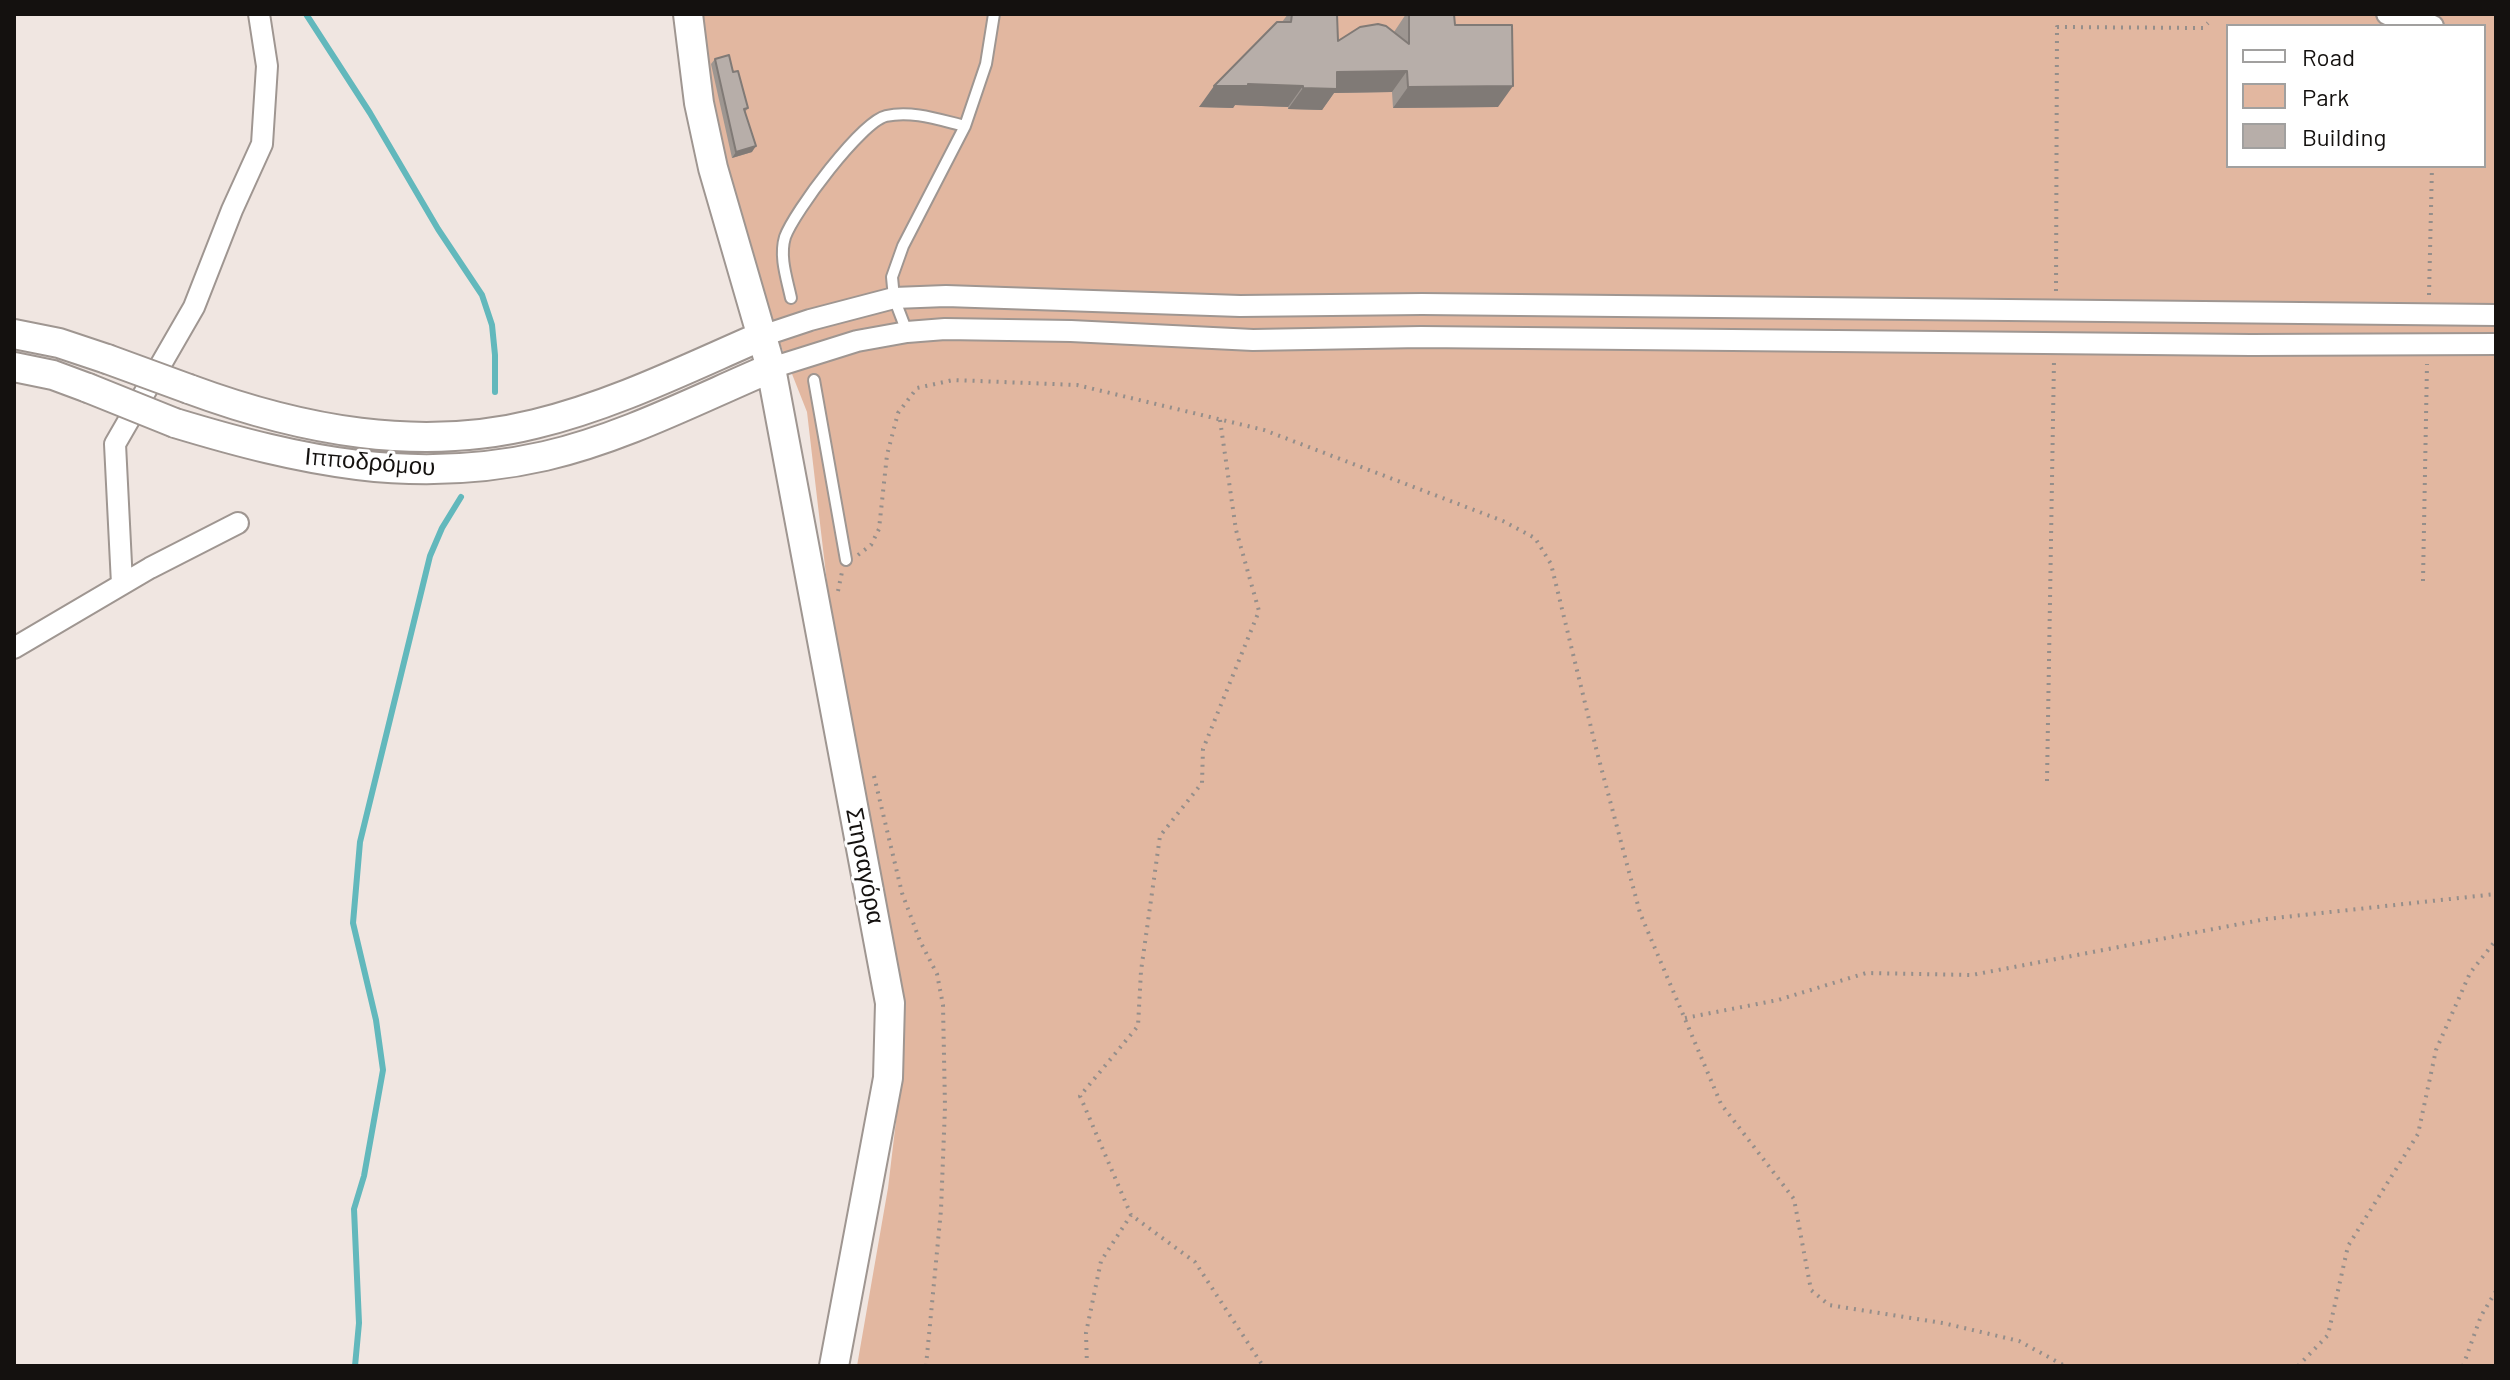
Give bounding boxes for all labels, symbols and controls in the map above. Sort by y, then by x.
legend [2226,24,2486,168]
text: Road [2302,42,2355,71]
text: Park [2302,82,2349,111]
text: Building [2302,122,2386,151]
street label: Ιπποδρόμου [304,442,436,482]
street label: Στησαγόρα [840,805,890,927]

